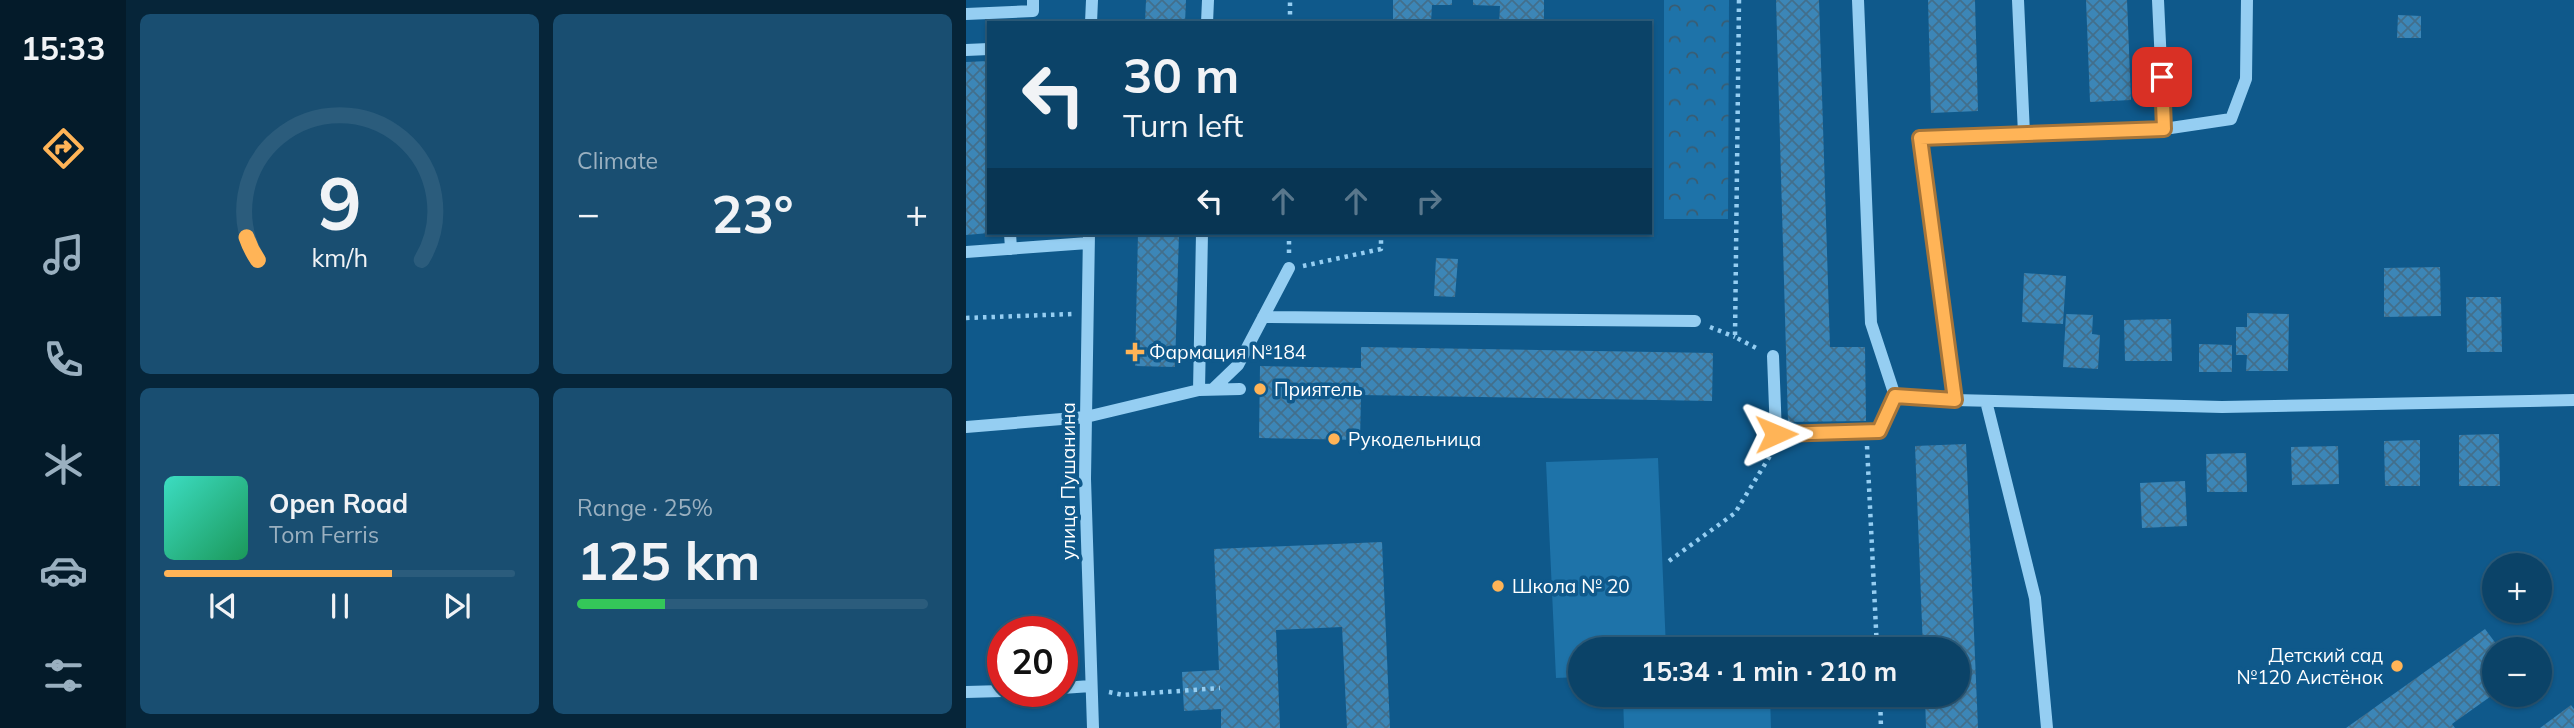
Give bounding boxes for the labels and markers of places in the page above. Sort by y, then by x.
pin [2132,47,2192,107]
place label: Фармация №184 [1149,340,1306,364]
marker: Фармация №184 [1127,344,1143,360]
place label: Приятель [1274,377,1363,401]
marker: Приятель [1252,381,1268,397]
place label: Рукодельница [1348,427,1481,451]
marker: Рукодельница [1326,431,1342,447]
place label: Школа № 20 [1512,574,1630,598]
marker: Школа № 20 [1490,578,1506,594]
place label: Детский сад №120 Аистёнок [2237,643,2384,689]
marker: Детский сад №120 Аистёнок [2389,658,2405,674]

